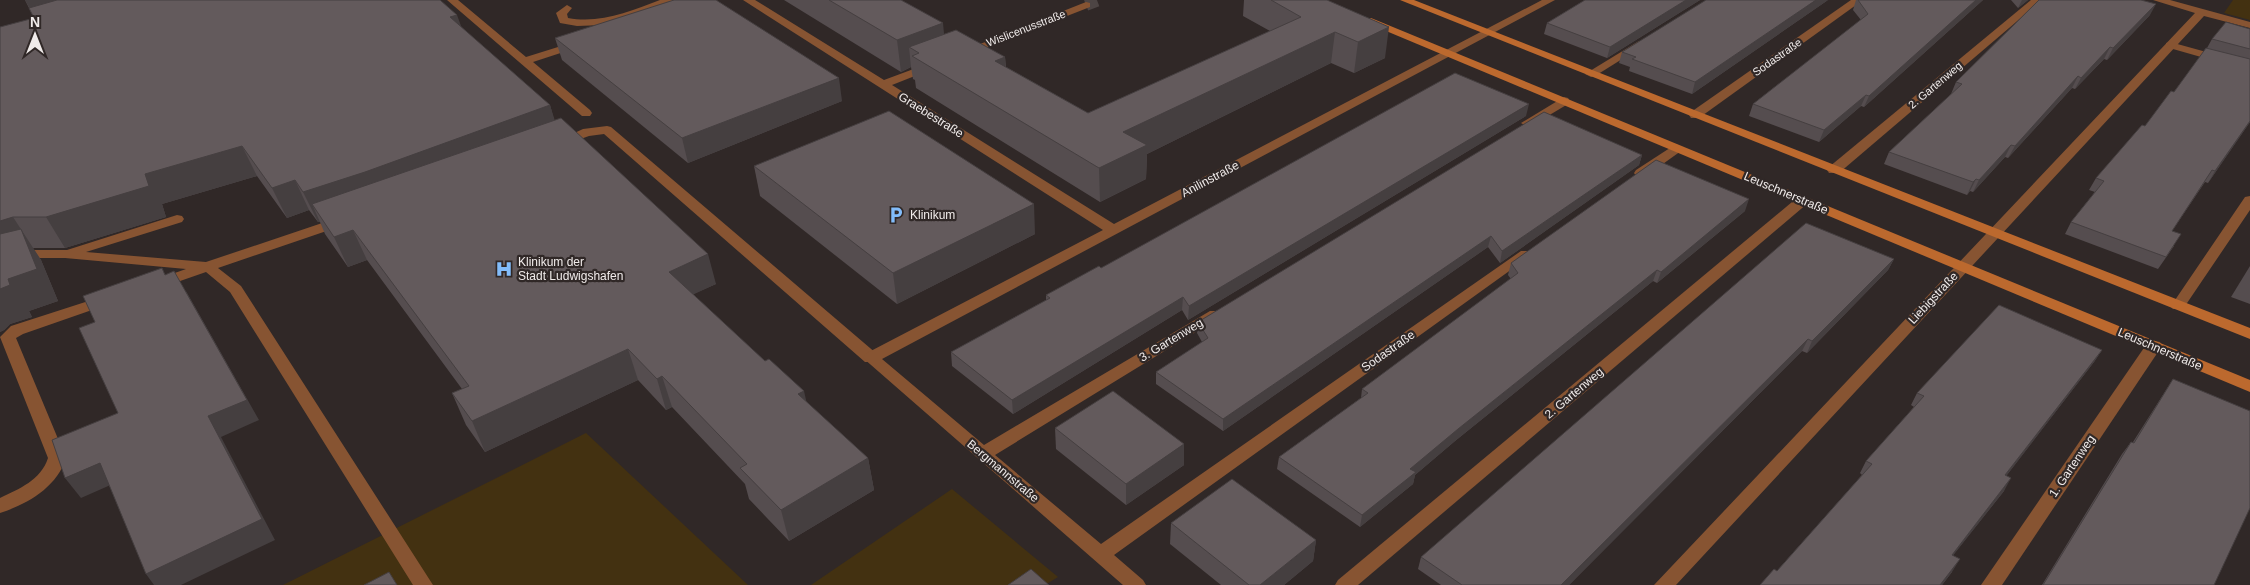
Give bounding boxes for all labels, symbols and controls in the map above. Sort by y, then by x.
street label: Wislicenusstraße [985,7,1067,49]
north arrow [10,10,60,60]
text: N [30,14,40,30]
street label: Sodastraße [1750,36,1804,78]
street label: 2. Gartenweg [1906,59,1964,111]
street label: Graebestraße [896,89,966,141]
street label: Anilinstraße [1179,158,1242,200]
street label: Leuschnerstraße [1742,169,1830,217]
parking icon: Klinikum [886,205,906,225]
place label: Klinikum [910,208,955,222]
place label: Klinikum der Stadt Ludwigshafen [518,255,623,283]
hospital icon: Klinikum der Stadt Ludwigshafen [494,259,514,279]
street label: Liebigstraße [1905,269,1961,327]
street label: 3. Gartenweg [1137,315,1205,365]
street label: Leuschnerstraße [2116,325,2204,373]
street label: Sodastraße [1359,327,1418,375]
street label: 2. Gartenweg [1542,364,1606,422]
street label: 1. Gartenweg [2046,432,2098,500]
street label: Bergmannstraße [964,437,1042,505]

